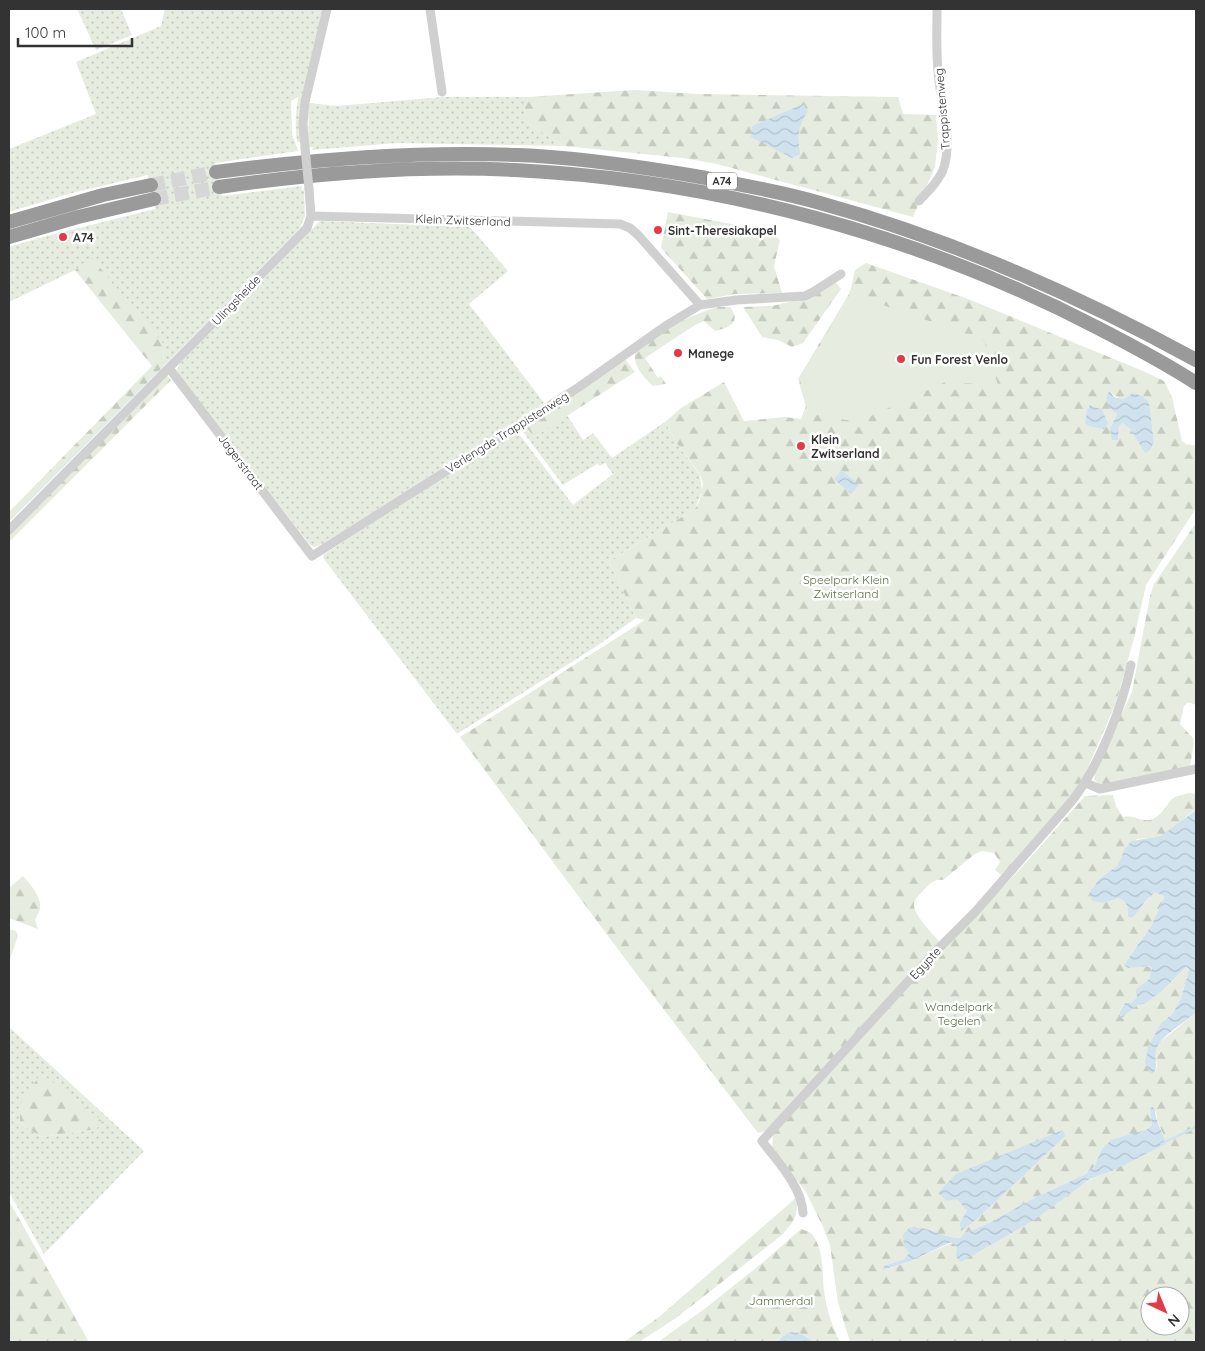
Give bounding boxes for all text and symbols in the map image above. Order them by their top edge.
scale bar [18,15,131,47]
text: 100 m [25,23,66,42]
street label: Trappistenweg [931,68,953,150]
road number: A74 [707,172,737,190]
street label: Klein Zwitserland [415,211,511,229]
place label: Sint-Theresiakapel [668,223,777,238]
marker: Sint-Theresiakapel [652,224,664,236]
place label: A74 [73,230,94,245]
marker: A74 [57,231,69,243]
street label: Ulingsheide [208,272,264,328]
place label: Manege [688,346,734,361]
marker: Manege [672,347,684,359]
place label: Fun Forest Venlo [911,352,1008,367]
marker: Fun Forest Venlo [895,353,907,365]
street label: Verlengde Trappistenweg [443,388,571,476]
street label: Jagerstraat [215,431,267,493]
place label: Klein Zwitserland [811,432,880,461]
marker: Klein Zwitserland [795,440,807,452]
park label: Speelpark Klein Zwitserland [803,572,889,601]
street label: Egypte [906,943,944,982]
park label: Wandelpark Tegelen [925,999,993,1028]
north arrow [1140,1286,1190,1336]
park label: Jammerdal [749,1293,813,1308]
text: N [1164,1310,1184,1330]

